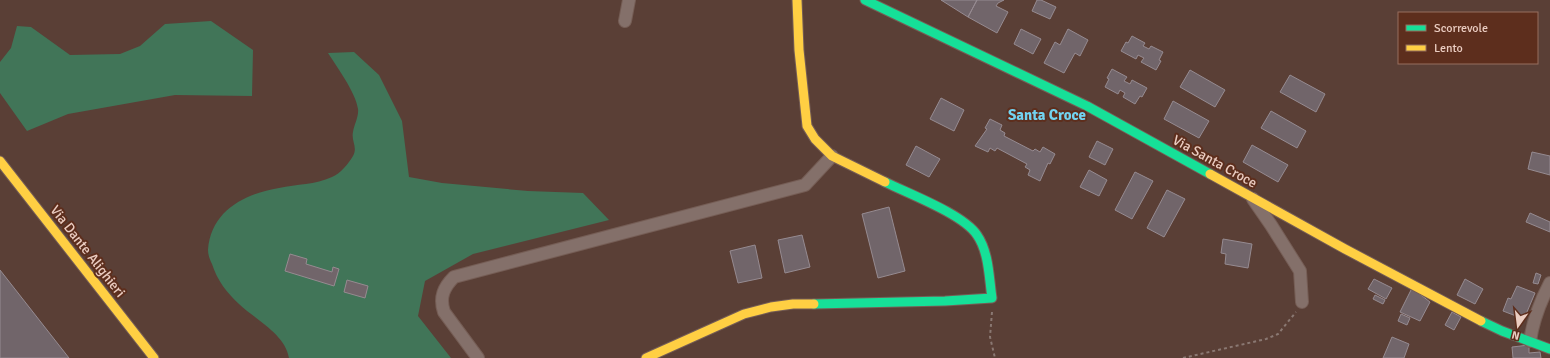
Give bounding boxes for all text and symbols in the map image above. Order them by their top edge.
legend [1398,12,1538,64]
text: Scorrevole [1434,21,1488,36]
text: Lento [1434,41,1463,56]
district label: Santa Croce [1008,106,1086,124]
street label: Via Santa Croce [1170,131,1260,192]
street label: Via Dante Alighieri [46,202,129,301]
north arrow [1498,306,1538,346]
text: N [1510,328,1521,342]

